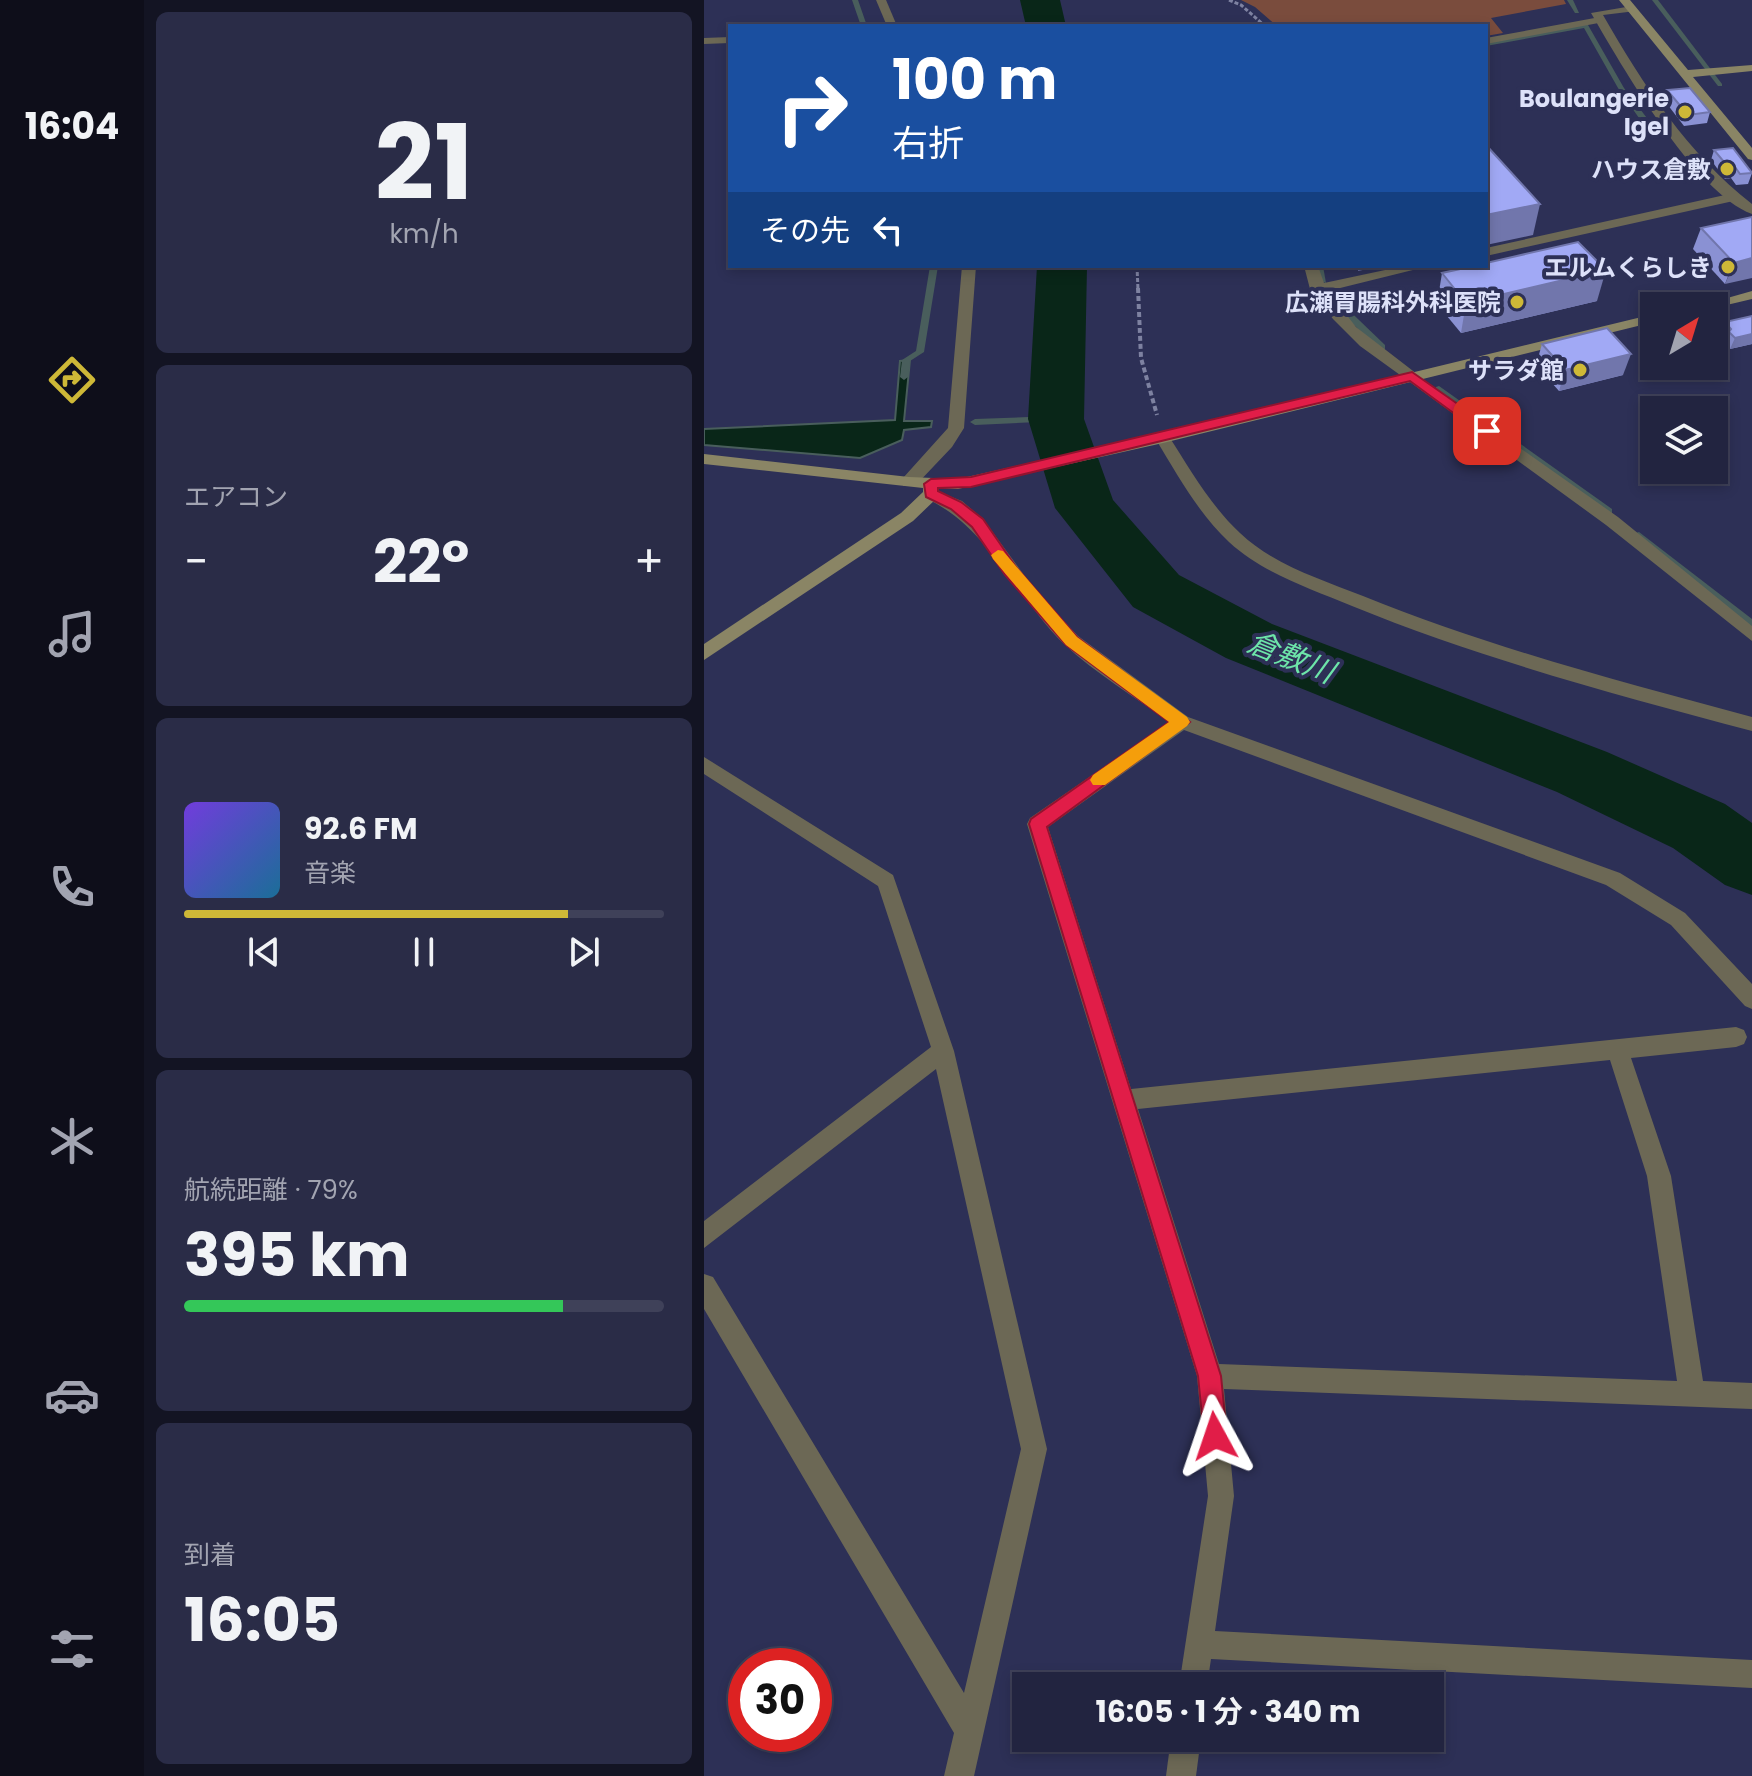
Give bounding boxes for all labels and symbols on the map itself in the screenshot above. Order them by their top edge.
place label: Boulangerie Igel [1519,82,1669,143]
marker: Boulangerie Igel [1676,103,1694,121]
place label: ハウス倉敷 [1591,153,1711,186]
marker: ハウス倉敷 [1718,160,1736,178]
place label: エルムくらしき [1544,251,1712,284]
marker: エルムくらしき [1719,258,1737,276]
place label: 広瀬胃腸科外科医院 [1285,286,1501,319]
north arrow [1640,292,1728,380]
marker: 広瀬胃腸科外科医院 [1508,293,1526,311]
place label: サラダ館 [1468,354,1564,387]
marker: サラダ館 [1571,361,1589,379]
pin [1453,397,1521,465]
water label: 倉敷川 [1241,620,1344,695]
position arrow [1173,1394,1257,1478]
speed limit sign: 30 [728,1648,832,1752]

